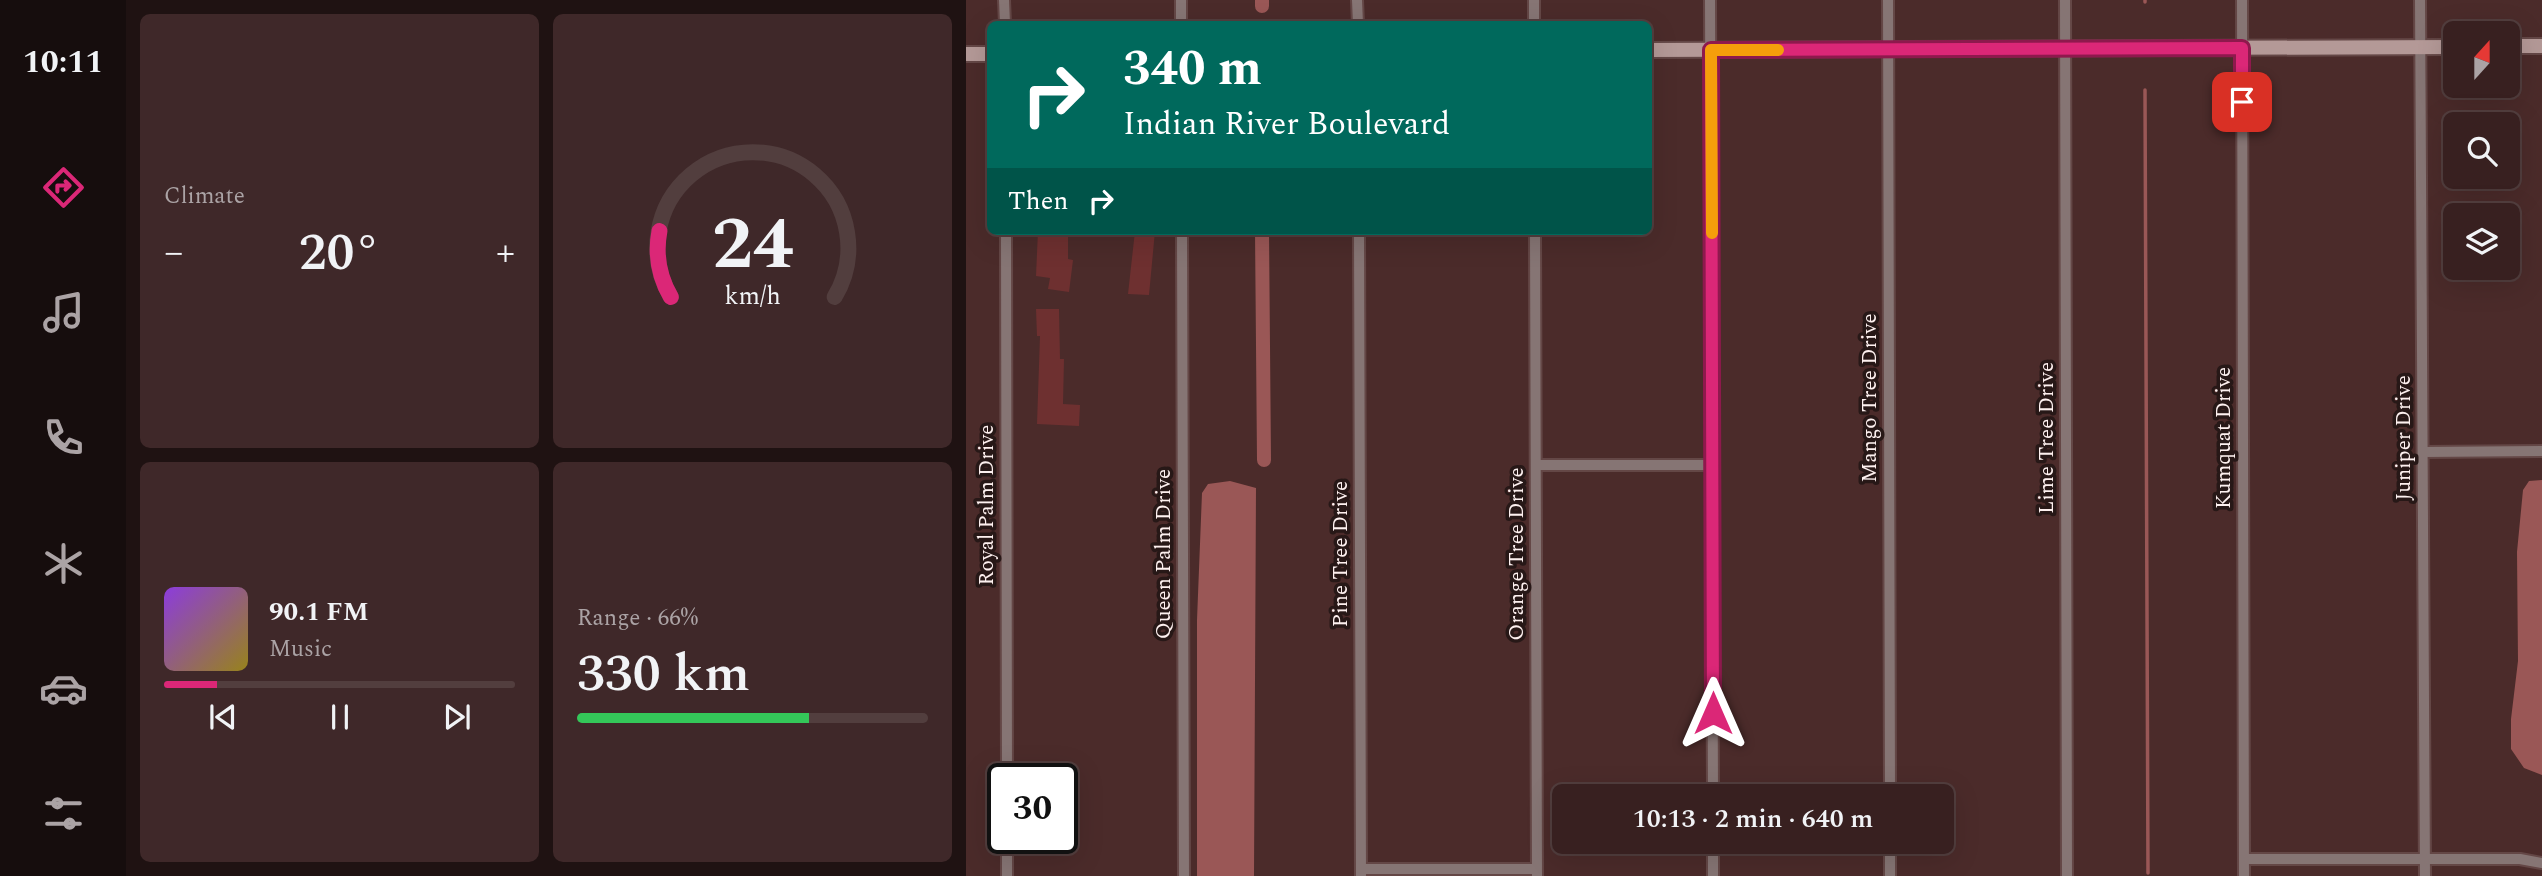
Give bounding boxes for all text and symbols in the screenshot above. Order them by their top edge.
north arrow [2443,21,2520,98]
map controls [2443,21,2520,280]
text: 340 m [1123,32,1262,107]
text: 10:11 [23,38,103,87]
icon: right [1008,49,1099,140]
pin [2212,72,2272,132]
icon: arrive [2223,83,2261,121]
text: Indian River Boulevard [1123,100,1450,149]
button: search [2443,112,2520,189]
icon: directions [39,163,88,212]
text: Climate [164,179,245,214]
text: Then [1008,181,1068,221]
icon: right [1082,182,1120,220]
text: 24 [712,190,793,301]
button: layers [2443,203,2520,280]
text: 20° [299,214,380,293]
text: − [164,224,183,282]
text: + [496,224,515,282]
text: km/h [724,278,781,316]
icon: music [39,288,88,337]
street label: Mango Tree Drive [1854,313,1886,483]
street label: Lime Tree Drive [2031,362,2063,514]
street label: Kumquat Drive [2208,367,2240,509]
street label: Juniper Drive [2388,375,2420,501]
icon: phone [39,413,88,462]
street label: Royal Palm Drive [971,425,1003,585]
street label: Orange Tree Drive [1501,467,1533,641]
street label: Queen Palm Drive [1148,469,1180,639]
street label: Pine Tree Drive [1325,481,1357,627]
icon: climate [39,539,88,588]
text: 90.1 FM [269,592,369,632]
text: Range · 66% [577,601,698,636]
text: Music [269,632,332,667]
text: 330 km [577,635,750,714]
icon: car [39,664,88,713]
position arrow [1676,676,1750,750]
icon: previous [204,698,242,736]
icon: pause [321,698,359,736]
icon: next [438,698,476,736]
speed limit sign: 30 [987,763,1078,854]
icon: filters [39,789,88,838]
text: 10:13 · 2 min · 640 m [1633,799,1873,839]

